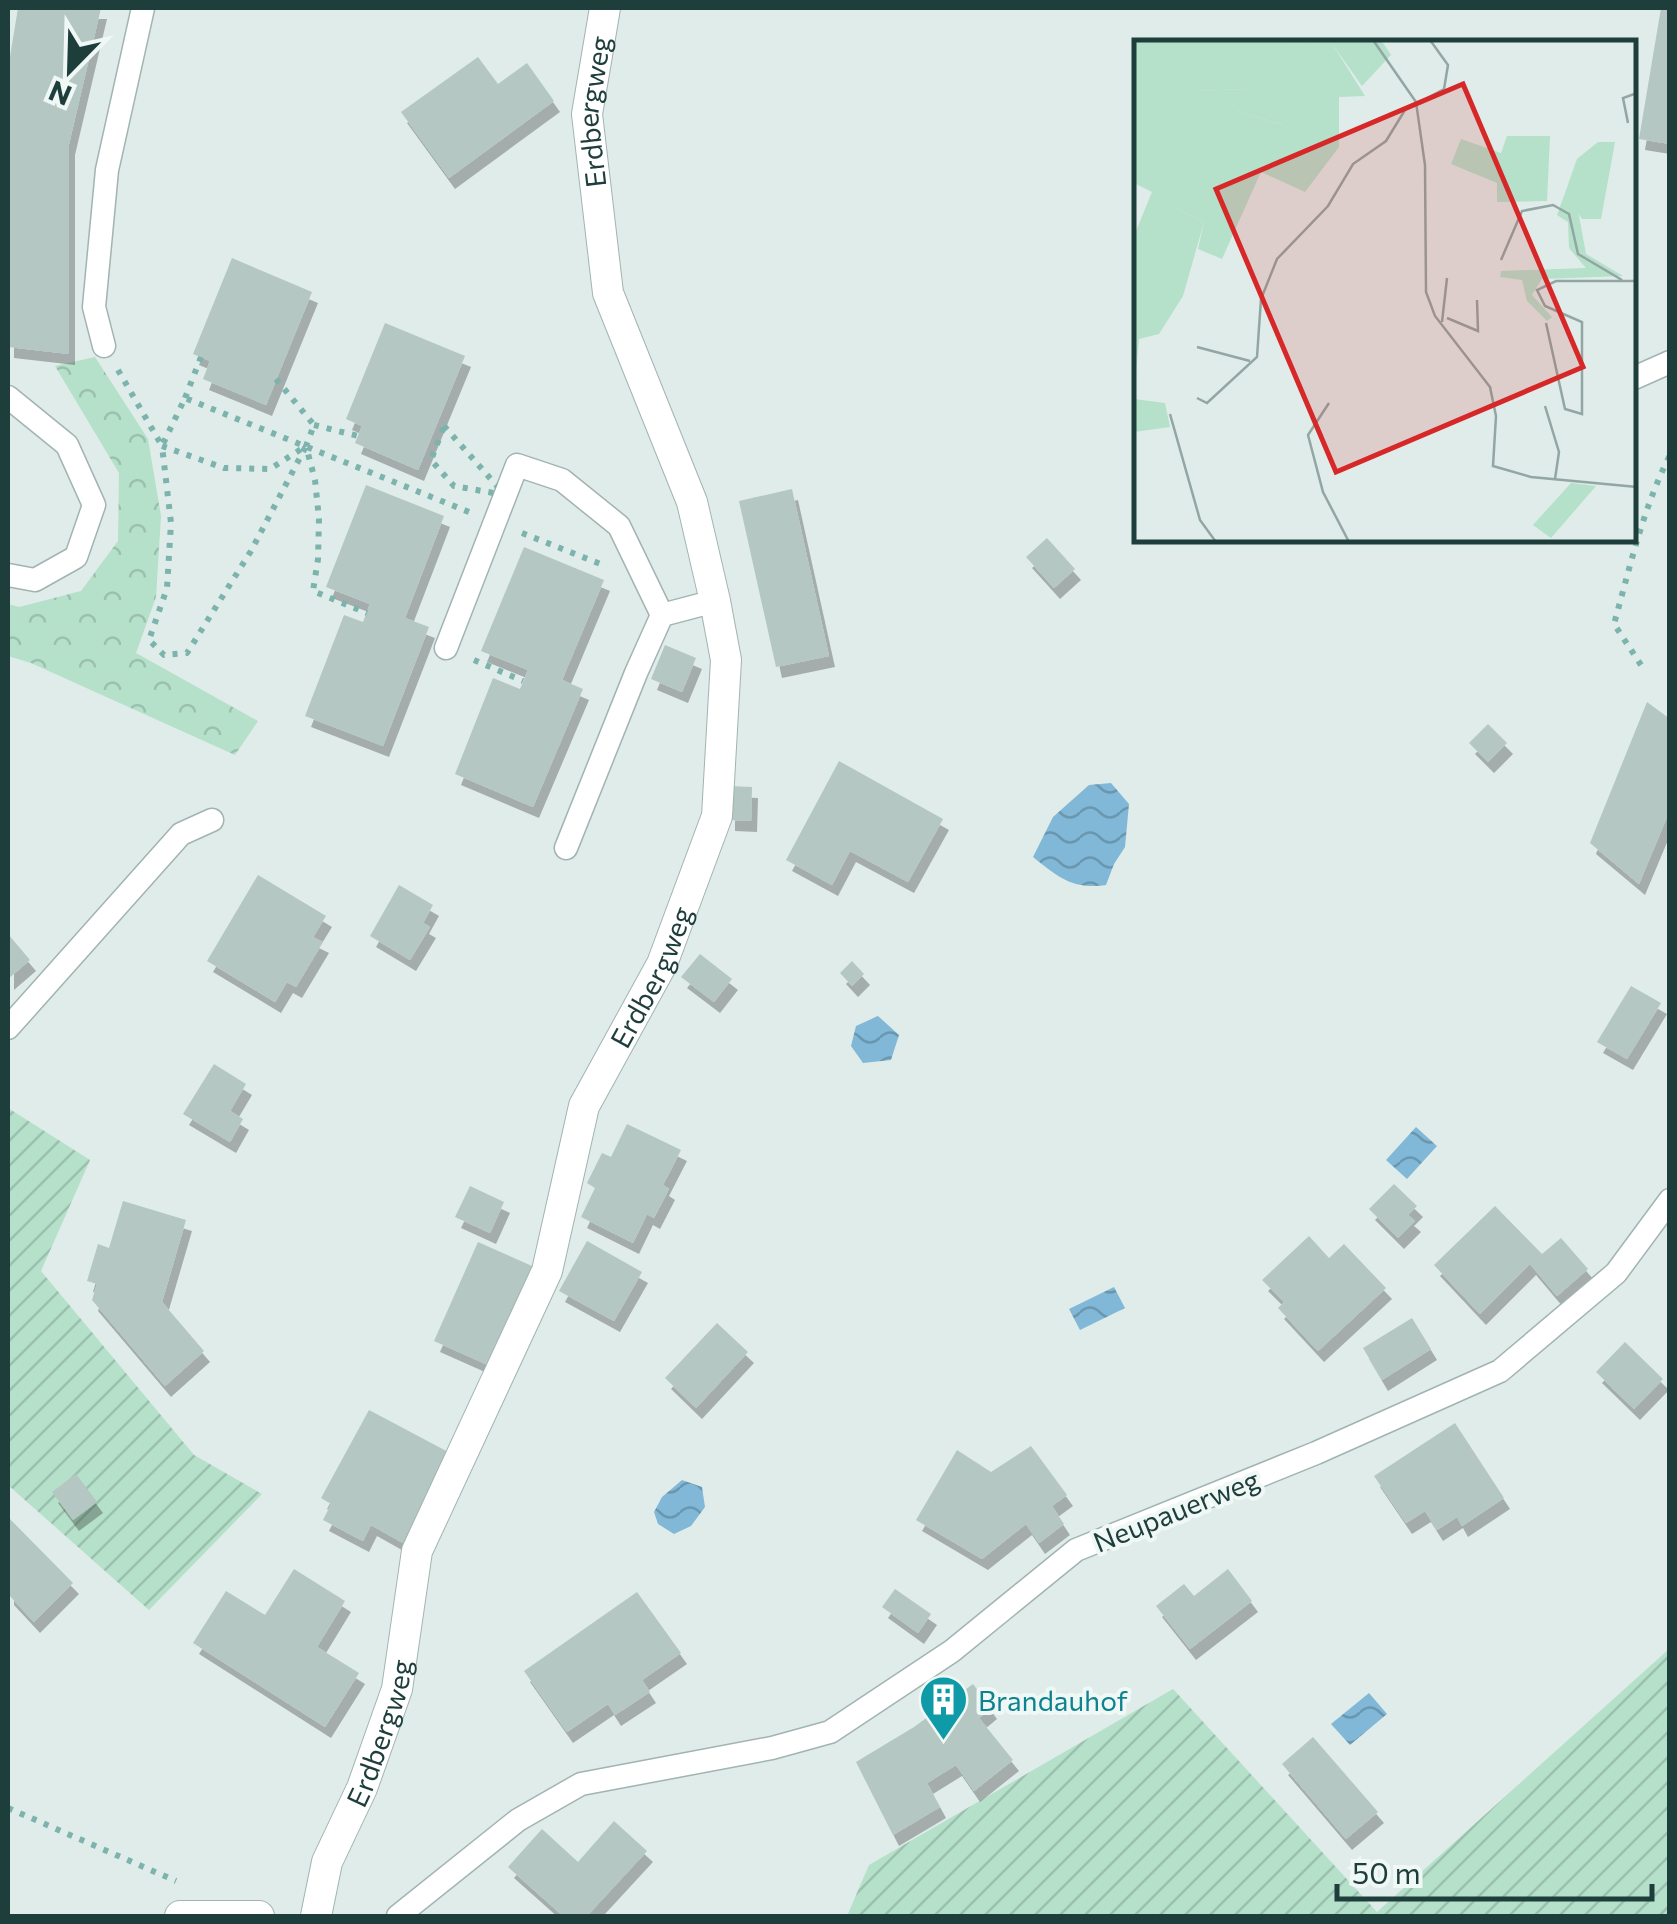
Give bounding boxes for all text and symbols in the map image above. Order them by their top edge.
north arrow [20,20,120,120]
street label: Erdbergweg [570,33,617,190]
inset map [1134,40,1637,542]
text: N [44,74,76,114]
street label: Erdbergweg [602,902,699,1054]
street label: Neupauerweg [1088,1461,1264,1559]
street label: Erdbergweg [339,1657,418,1812]
building icon: Brandauhof [917,1674,969,1742]
place label: Brandauhof [978,1683,1128,1717]
scale bar [1337,1839,1652,1901]
text: 50 m [1352,1853,1421,1890]

